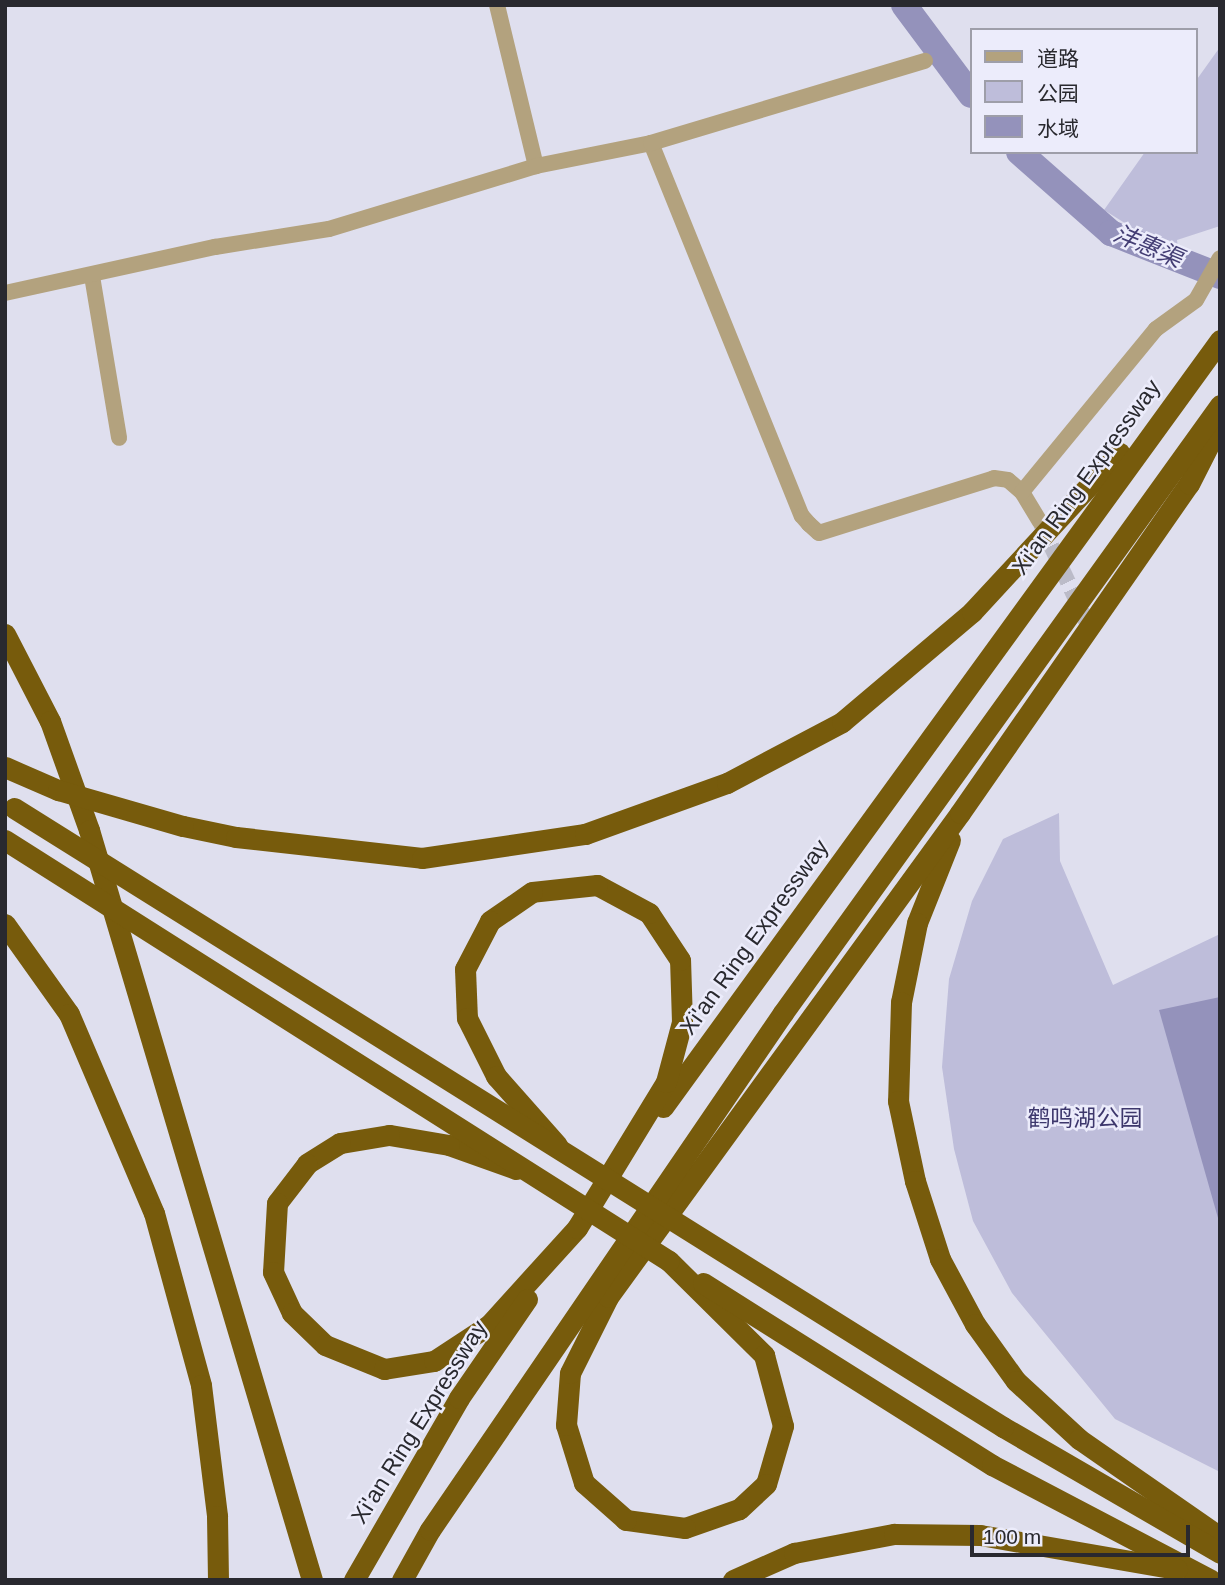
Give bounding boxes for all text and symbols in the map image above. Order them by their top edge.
legend [970,28,1197,154]
text: 道路 [1037,47,1079,70]
text: 公园 [1037,82,1079,105]
text: 水域 [1037,117,1079,140]
water label: 沣惠渠 [1109,219,1187,273]
street label: Xi'an Ring Expressway [1006,374,1166,580]
street label: Xi'an Ring Expressway [674,834,834,1040]
park label: 鹤鸣湖公园 [1028,1104,1142,1132]
street label: Xi'an Ring Expressway [345,1315,493,1529]
scale bar [973,1512,1194,1556]
text: 100 m [983,1525,1041,1548]

